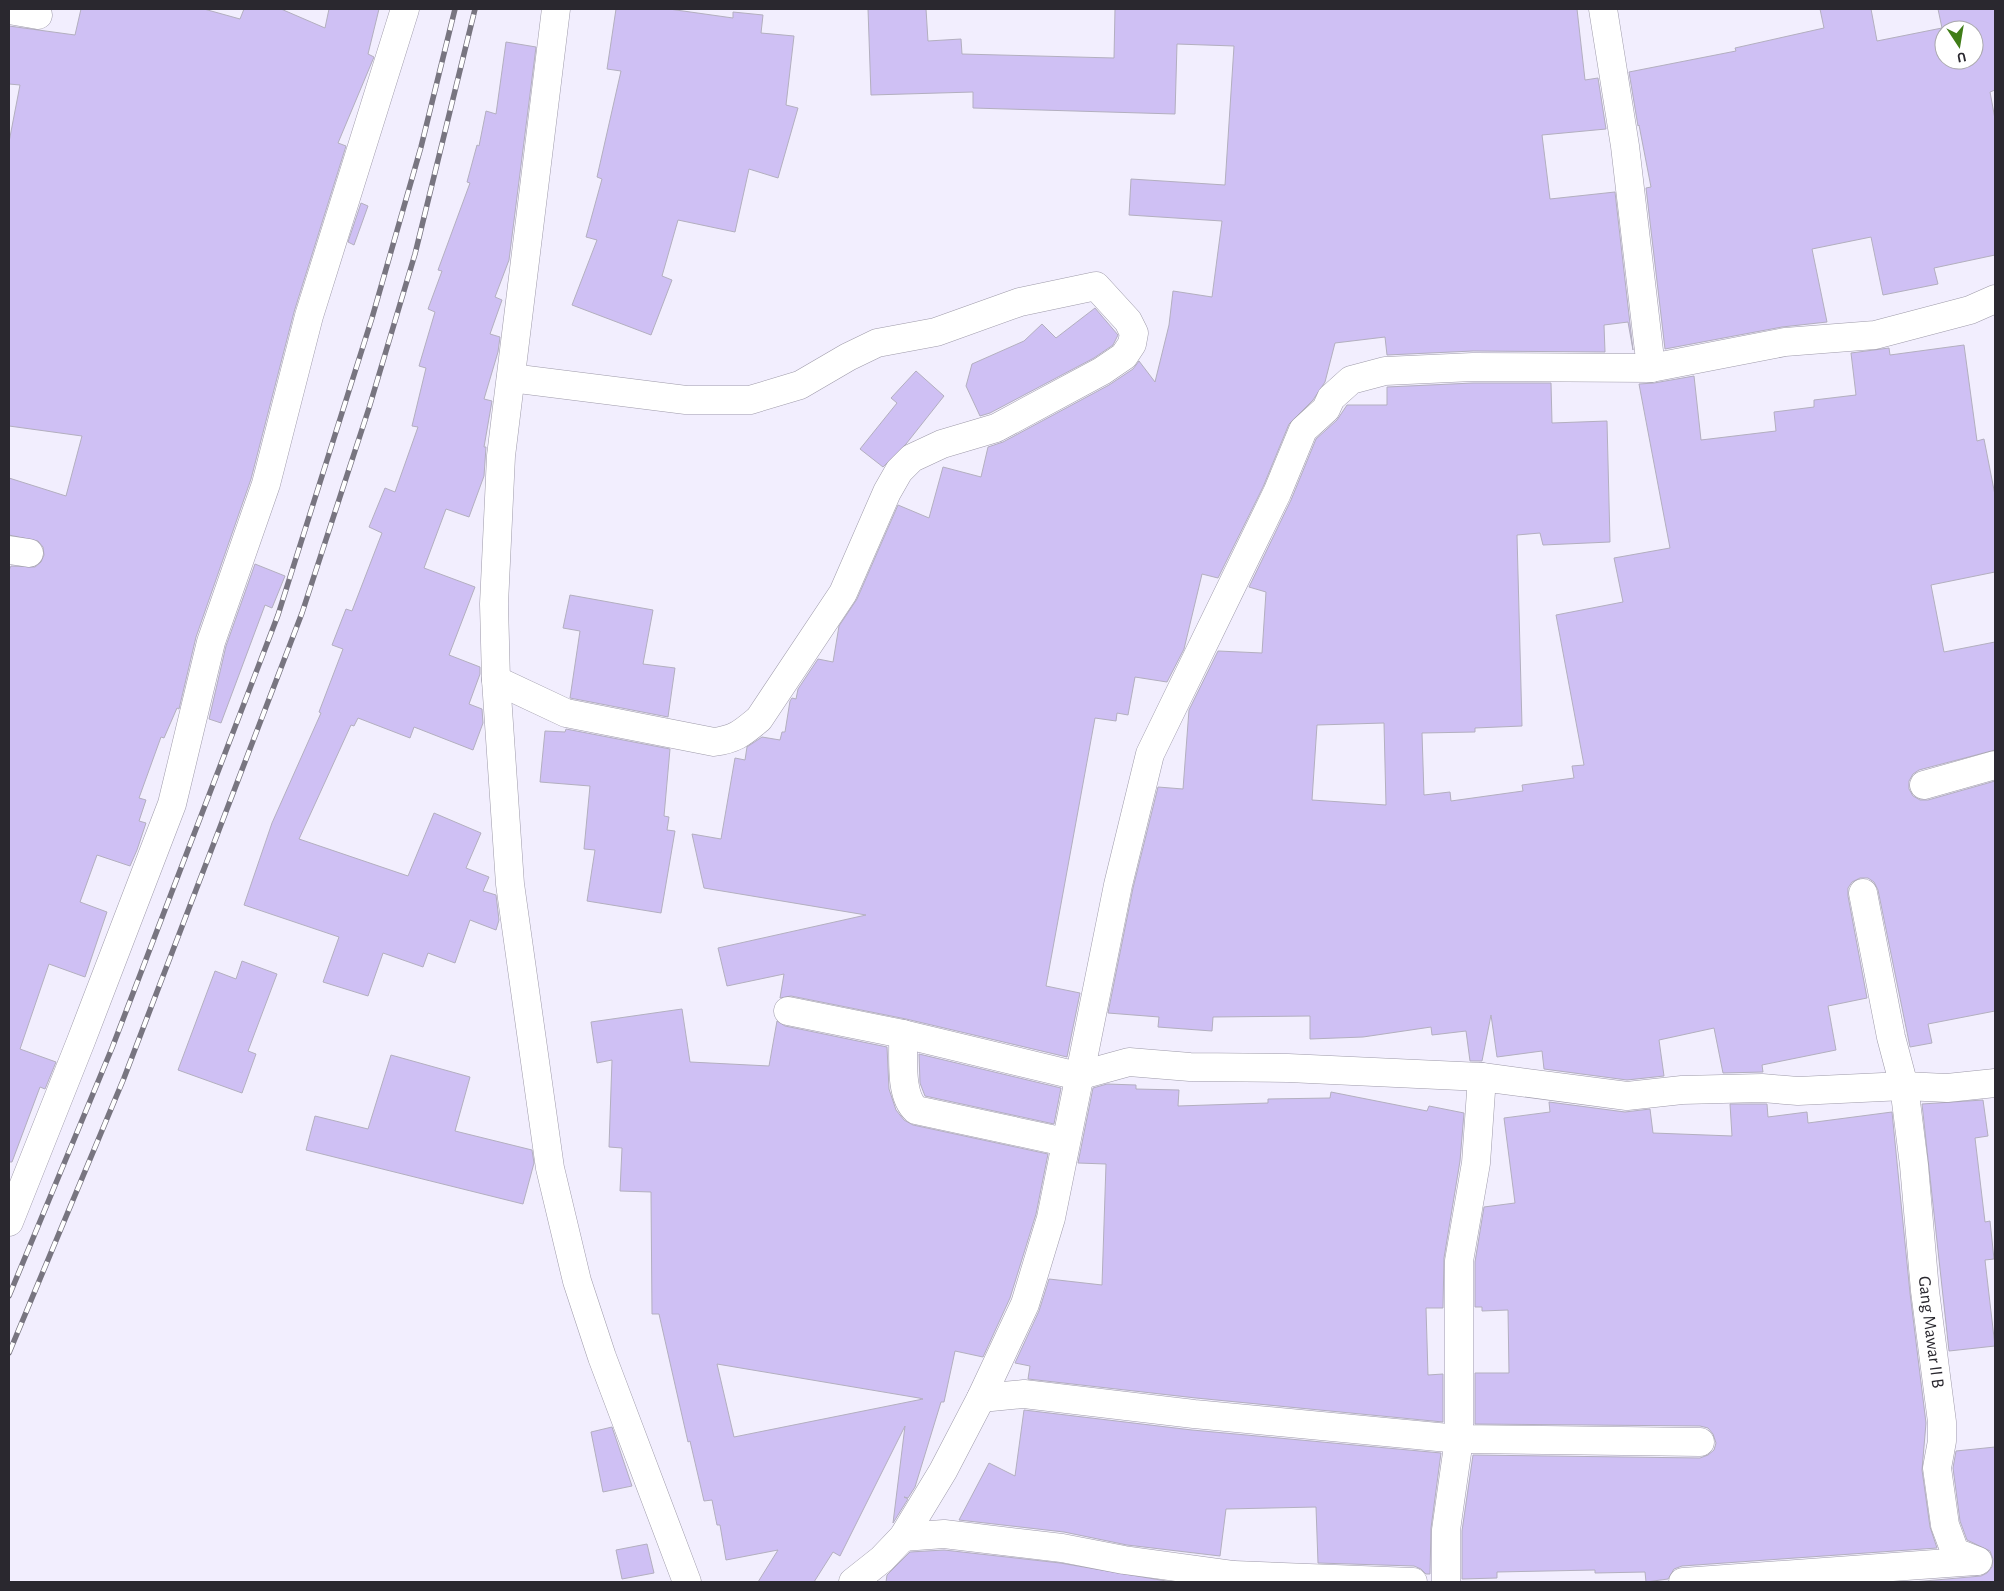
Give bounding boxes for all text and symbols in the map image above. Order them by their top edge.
north arrow [1934,20,1984,70]
text: U [1956,49,1967,65]
street label: Gang Mawar II B [1915,1275,1947,1389]

